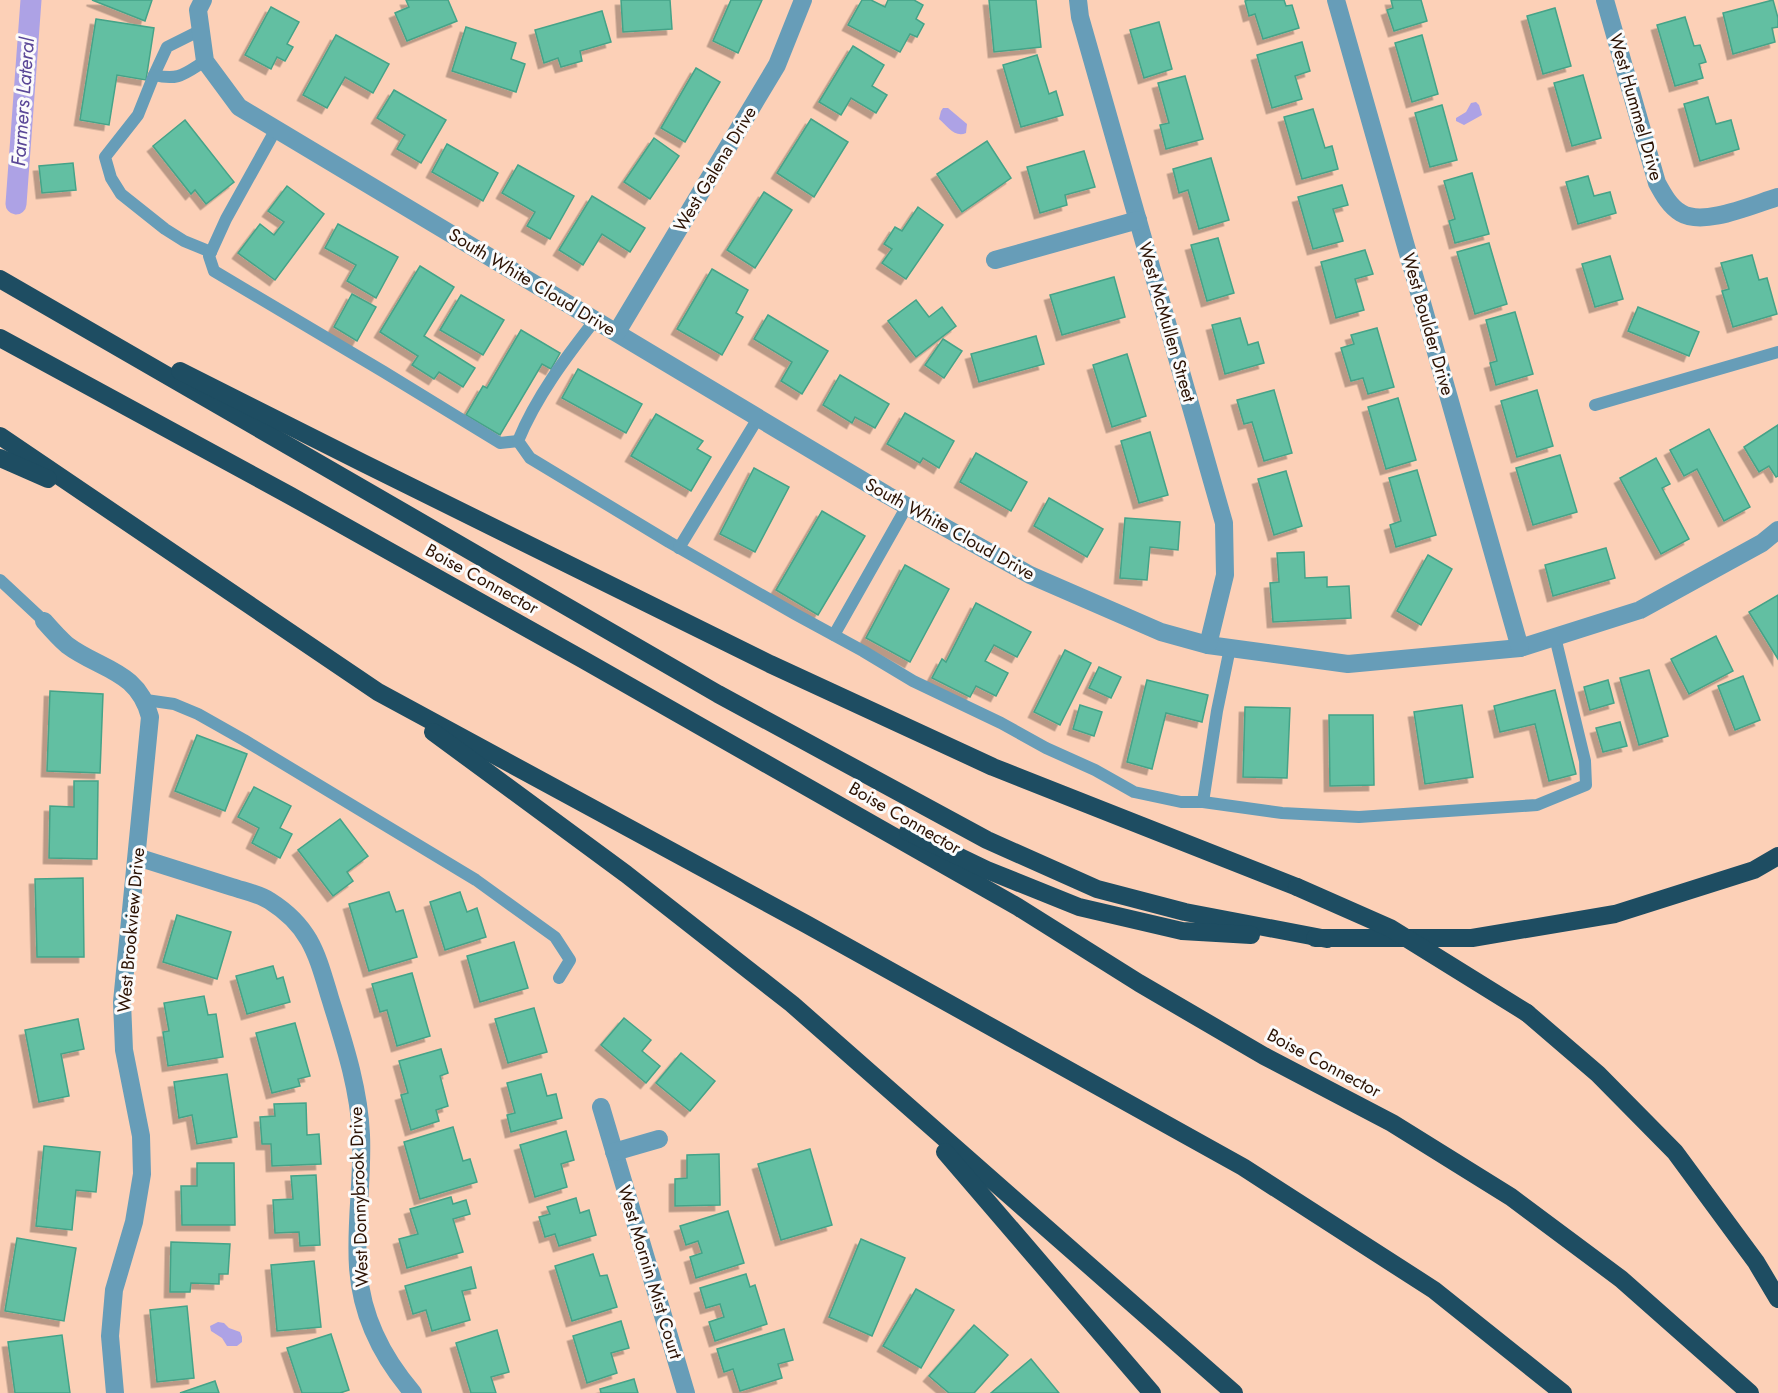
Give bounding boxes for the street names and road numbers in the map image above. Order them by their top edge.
street label: West Hummel Drive [1603,30,1669,184]
street label: West Galena Drive [667,101,763,237]
street label: South White Cloud Drive [444,222,620,342]
street label: West McMullen Street [1132,239,1202,406]
street label: West Boulder Drive [1395,250,1461,398]
street label: South White Cloud Drive [860,471,1040,587]
street label: Boise Connector [421,537,544,621]
street label: Boise Connector [844,775,967,861]
street label: West Brookview Drive [111,846,151,1014]
street label: Boise Connector [1262,1022,1386,1104]
street label: West Donnybrook Drive [343,1106,375,1288]
street label: West Mornin Mist Court [611,1182,689,1363]

